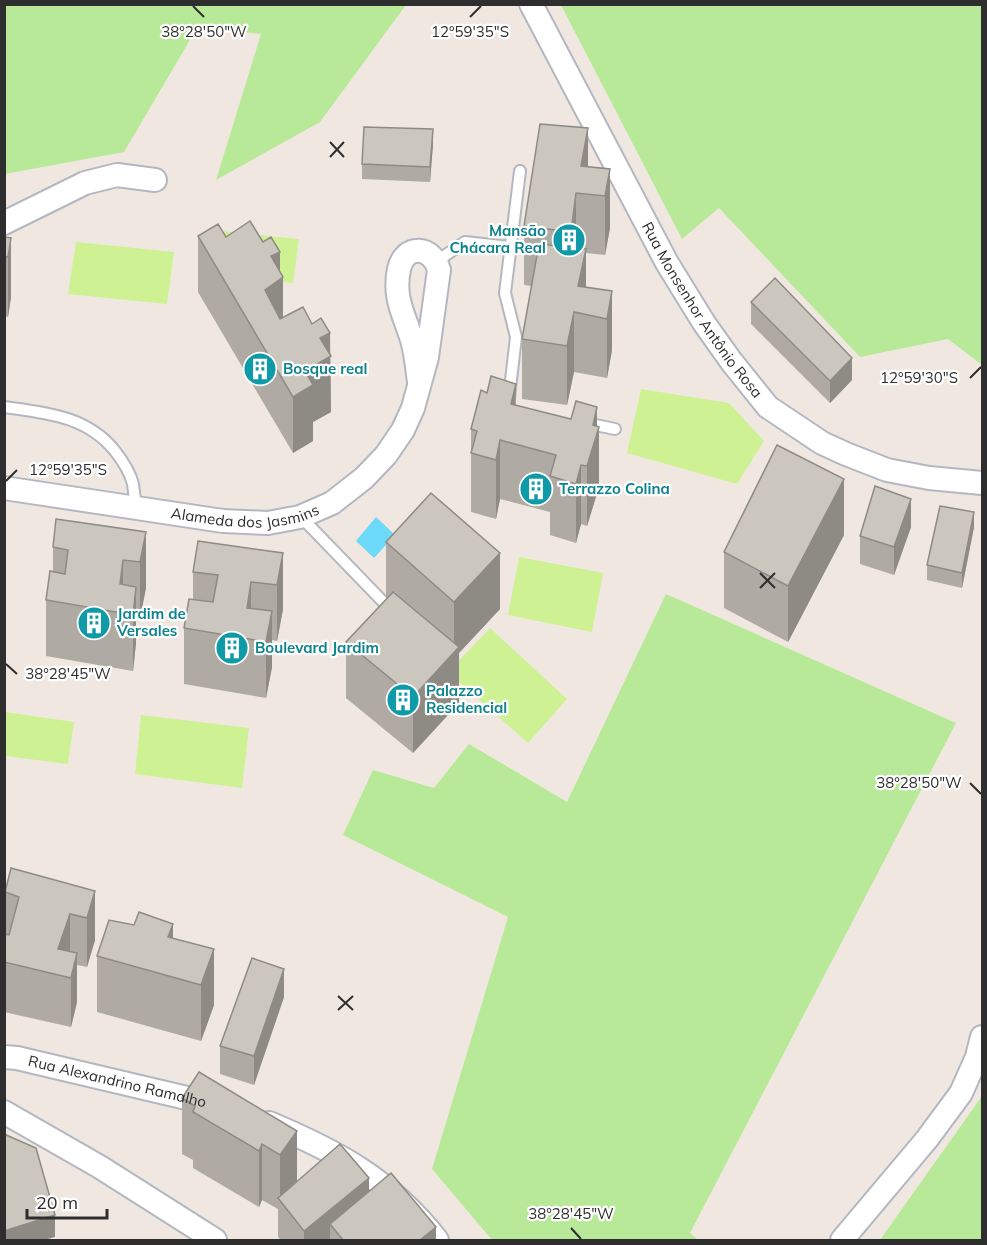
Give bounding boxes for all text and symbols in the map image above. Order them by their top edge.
text: 38°28'50"W [161,22,247,41]
text: 12°59'35"S [431,22,509,41]
street label: Rua Monsenhor Antônio Rosa [638,218,767,402]
place label: Mansão Chácara Real [450,221,546,257]
building icon: Mansão Chácara Real [551,222,587,258]
building icon: Bosque real [242,351,278,387]
place label: Bosque real [283,359,368,378]
text: 12°59'30"S [880,368,958,387]
text: 12°59'35"S [29,460,107,479]
building icon: Terrazzo Colina [518,471,554,507]
place label: Terrazzo Colina [559,479,670,498]
street label: Alameda dos Jasmins [170,500,322,532]
place label: Jardim de Versales [116,604,186,640]
building icon: Jardim de Versales [76,605,112,641]
building icon: Boulevard Jardim [214,630,250,666]
place label: Boulevard Jardim [255,638,379,657]
text: 38°28'45"W [25,664,111,683]
place label: Palazzo Residencial [426,681,507,717]
building icon: Palazzo Residencial [385,682,421,718]
text: 38°28'50"W [876,773,962,792]
street label: Rua Alexandrino Ramalho [26,1051,208,1111]
scale bar [27,1182,106,1220]
text: 20 m [36,1191,78,1214]
text: 38°28'45"W [528,1204,614,1223]

